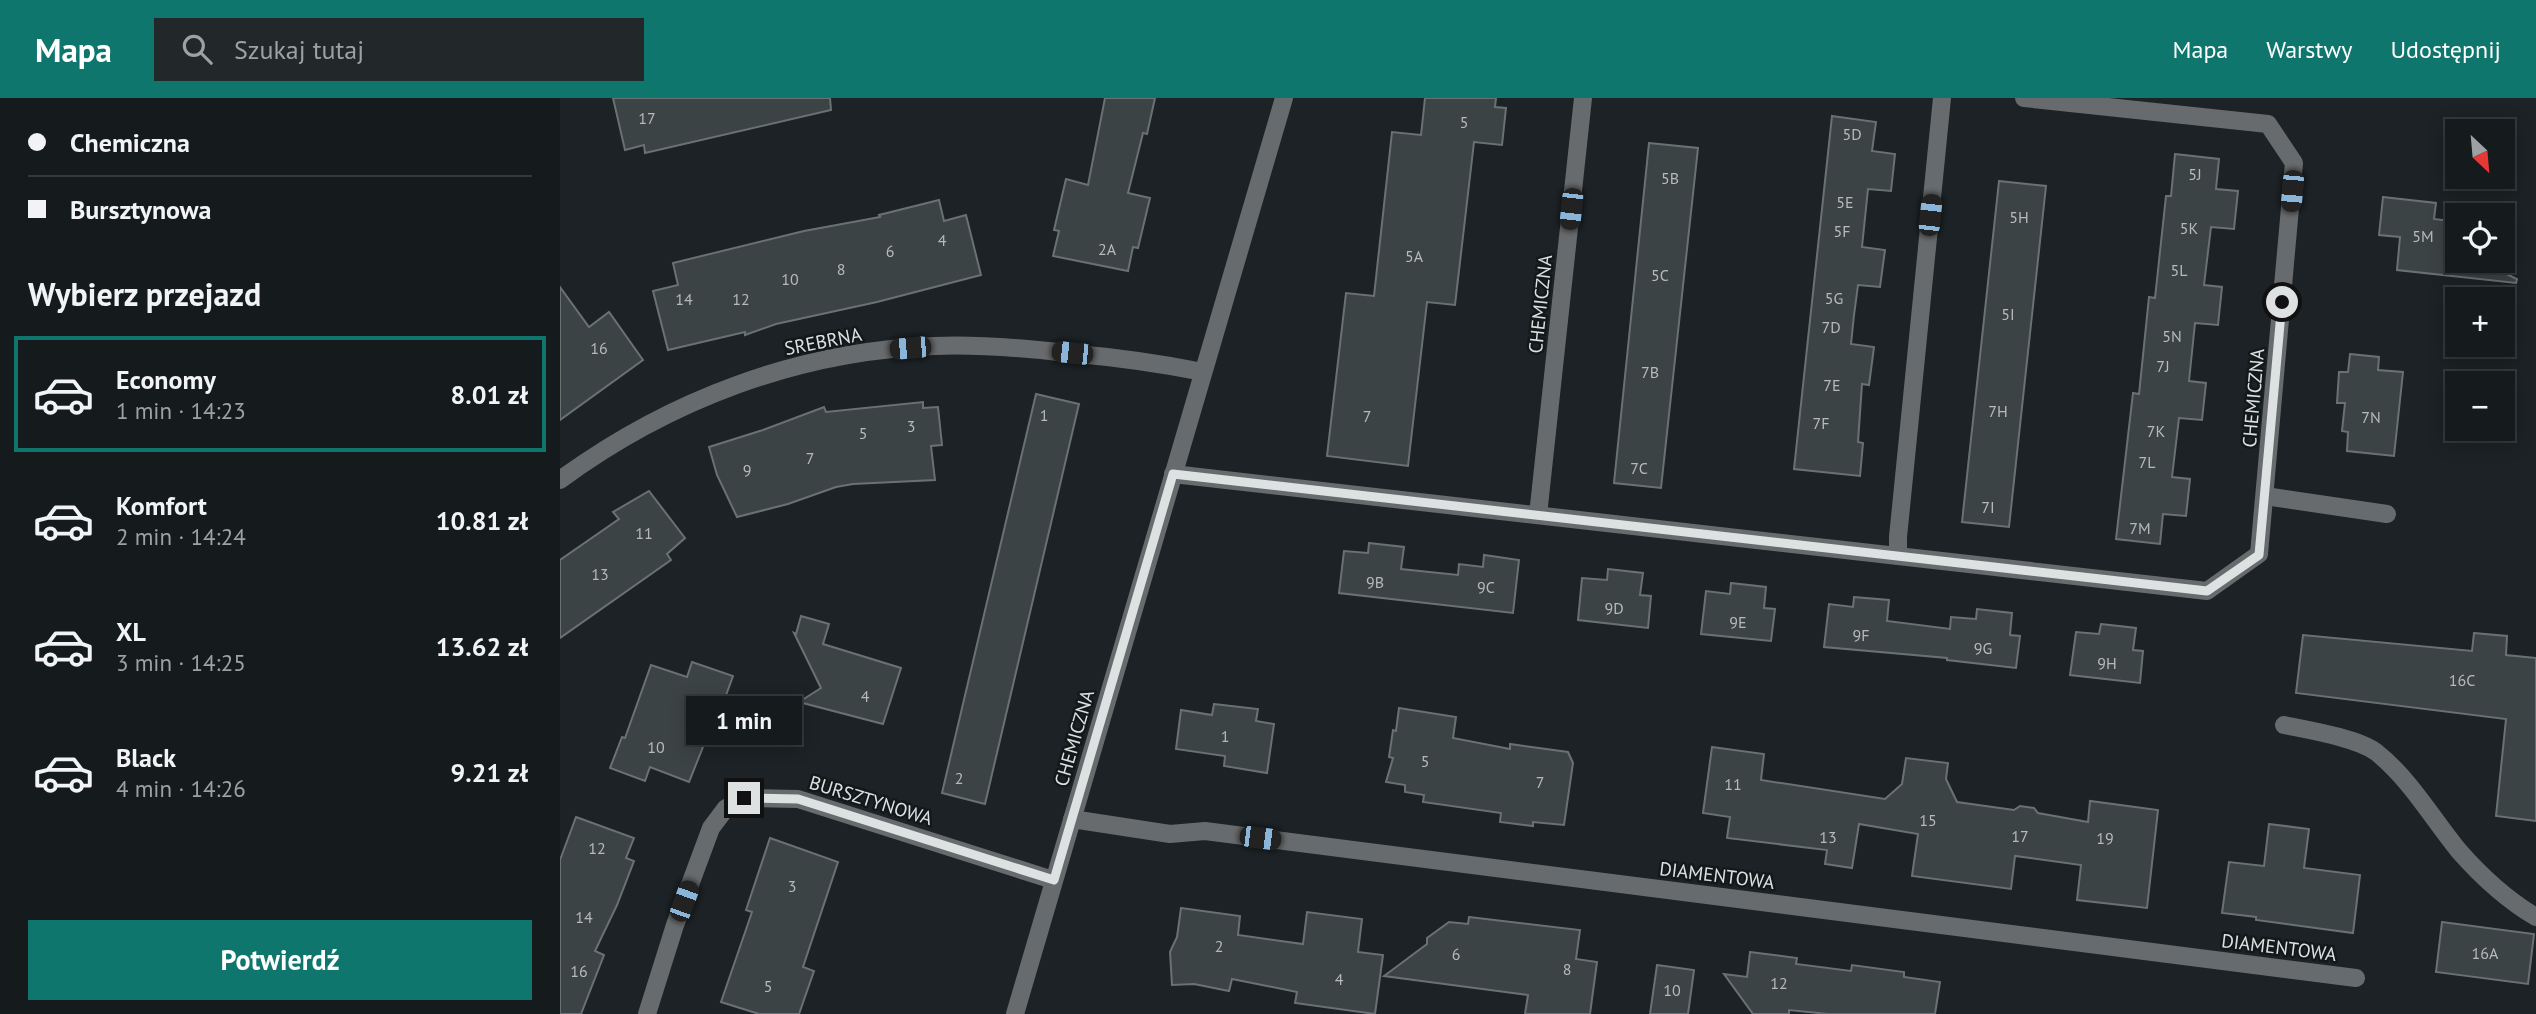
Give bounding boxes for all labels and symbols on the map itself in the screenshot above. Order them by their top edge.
house number: 17 [638,108,656,128]
house number: 5 [1460,112,1468,132]
north arrow [2445,119,2515,189]
house number: 5D [1842,124,1862,144]
house number: 5J [2188,164,2202,184]
house number: 5B [1661,168,1679,188]
car [2280,169,2305,213]
car [1559,187,1584,231]
house number: 5E [1836,192,1854,212]
car [1918,193,1943,237]
house number: 5H [2009,207,2029,227]
house number: 5K [2180,218,2198,238]
house number: 5F [1834,221,1851,241]
house number: 5M [2412,226,2434,246]
house number: 4 [938,230,947,250]
house number: 2A [1098,239,1117,259]
house number: 6 [886,241,894,261]
house number: 5A [1405,246,1424,266]
street label: CHEMICZNA [1523,254,1557,354]
house number: 8 [837,259,845,279]
house number: 5L [2171,260,2188,280]
house number: 5C [1651,265,1669,285]
house number: 10 [781,269,799,289]
route start [2266,286,2298,318]
house number: 5G [1825,288,1843,308]
house number: 14 [675,289,693,309]
house number: 12 [732,289,750,309]
house number: 5I [2001,304,2015,324]
house number: 7D [1821,317,1841,337]
street label: SREBRNA [782,322,864,360]
house number: 5N [2162,326,2182,346]
car [889,336,932,360]
house number: 16 [590,338,608,358]
car [1051,340,1094,366]
street label: CHEMICZNA [2237,348,2269,448]
house number: 7J [2156,356,2170,376]
house number: 7B [1641,362,1659,382]
house number: 7E [1823,375,1841,395]
house number: 7H [1988,401,2008,421]
house number: 1 [1040,405,1048,425]
house number: 7 [1363,406,1371,426]
house number: 7N [2361,407,2381,427]
house number: 7F [1813,413,1830,433]
house number: 3 [907,416,915,436]
house number: 7K [2147,421,2165,441]
house number: 5 [859,423,867,443]
house number: 7 [806,448,814,468]
house number: 7L [2139,452,2156,472]
house number: 7C [1630,458,1648,478]
house number: 9 [743,460,751,480]
house number: 7I [1981,497,1995,517]
house number: 7M [2129,518,2151,538]
house number: 11 [635,523,653,543]
house number: 13 [591,564,609,584]
house number: 9B [1366,572,1384,592]
house number: 9C [1477,577,1495,597]
house number: 9D [1604,598,1624,618]
house number: 9E [1729,612,1747,632]
house number: 9F [1853,625,1870,645]
house number: 9G [1974,638,1992,658]
house number: 9H [2097,653,2117,673]
house number: 16C [2449,670,2475,690]
house number: 4 [861,686,870,706]
street label: CHEMICZNA [1049,687,1099,789]
callout: 1 min [686,696,802,746]
house number: 1 [1221,726,1229,746]
house number: 10 [647,737,665,757]
house number: 5 [1421,751,1429,771]
house number: 2 [955,768,963,788]
street label: BURSZTYNOWA [807,770,935,830]
house number: 7 [1536,772,1544,792]
house number: 11 [1724,774,1742,794]
route end [728,782,760,814]
house number: 15 [1919,810,1937,830]
car [1238,825,1283,851]
house number: 17 [2011,826,2029,846]
house number: 13 [1819,827,1837,847]
house number: 19 [2096,828,2114,848]
house number: 12 [588,838,606,858]
street label: DIAMENTOWA [1658,856,1776,894]
house number: 3 [788,876,796,896]
car [667,878,702,924]
house number: 14 [575,907,593,927]
street label: DIAMENTOWA [2220,928,2338,966]
house number: 2 [1215,936,1223,956]
house number: 16A [2472,943,2499,963]
house number: 6 [1452,944,1460,964]
house number: 8 [1563,959,1571,979]
house number: 16 [570,961,588,981]
house number: 4 [1335,969,1344,989]
house number: 12 [1770,973,1788,993]
house number: 5 [764,976,772,996]
house number: 10 [1663,980,1681,1000]

